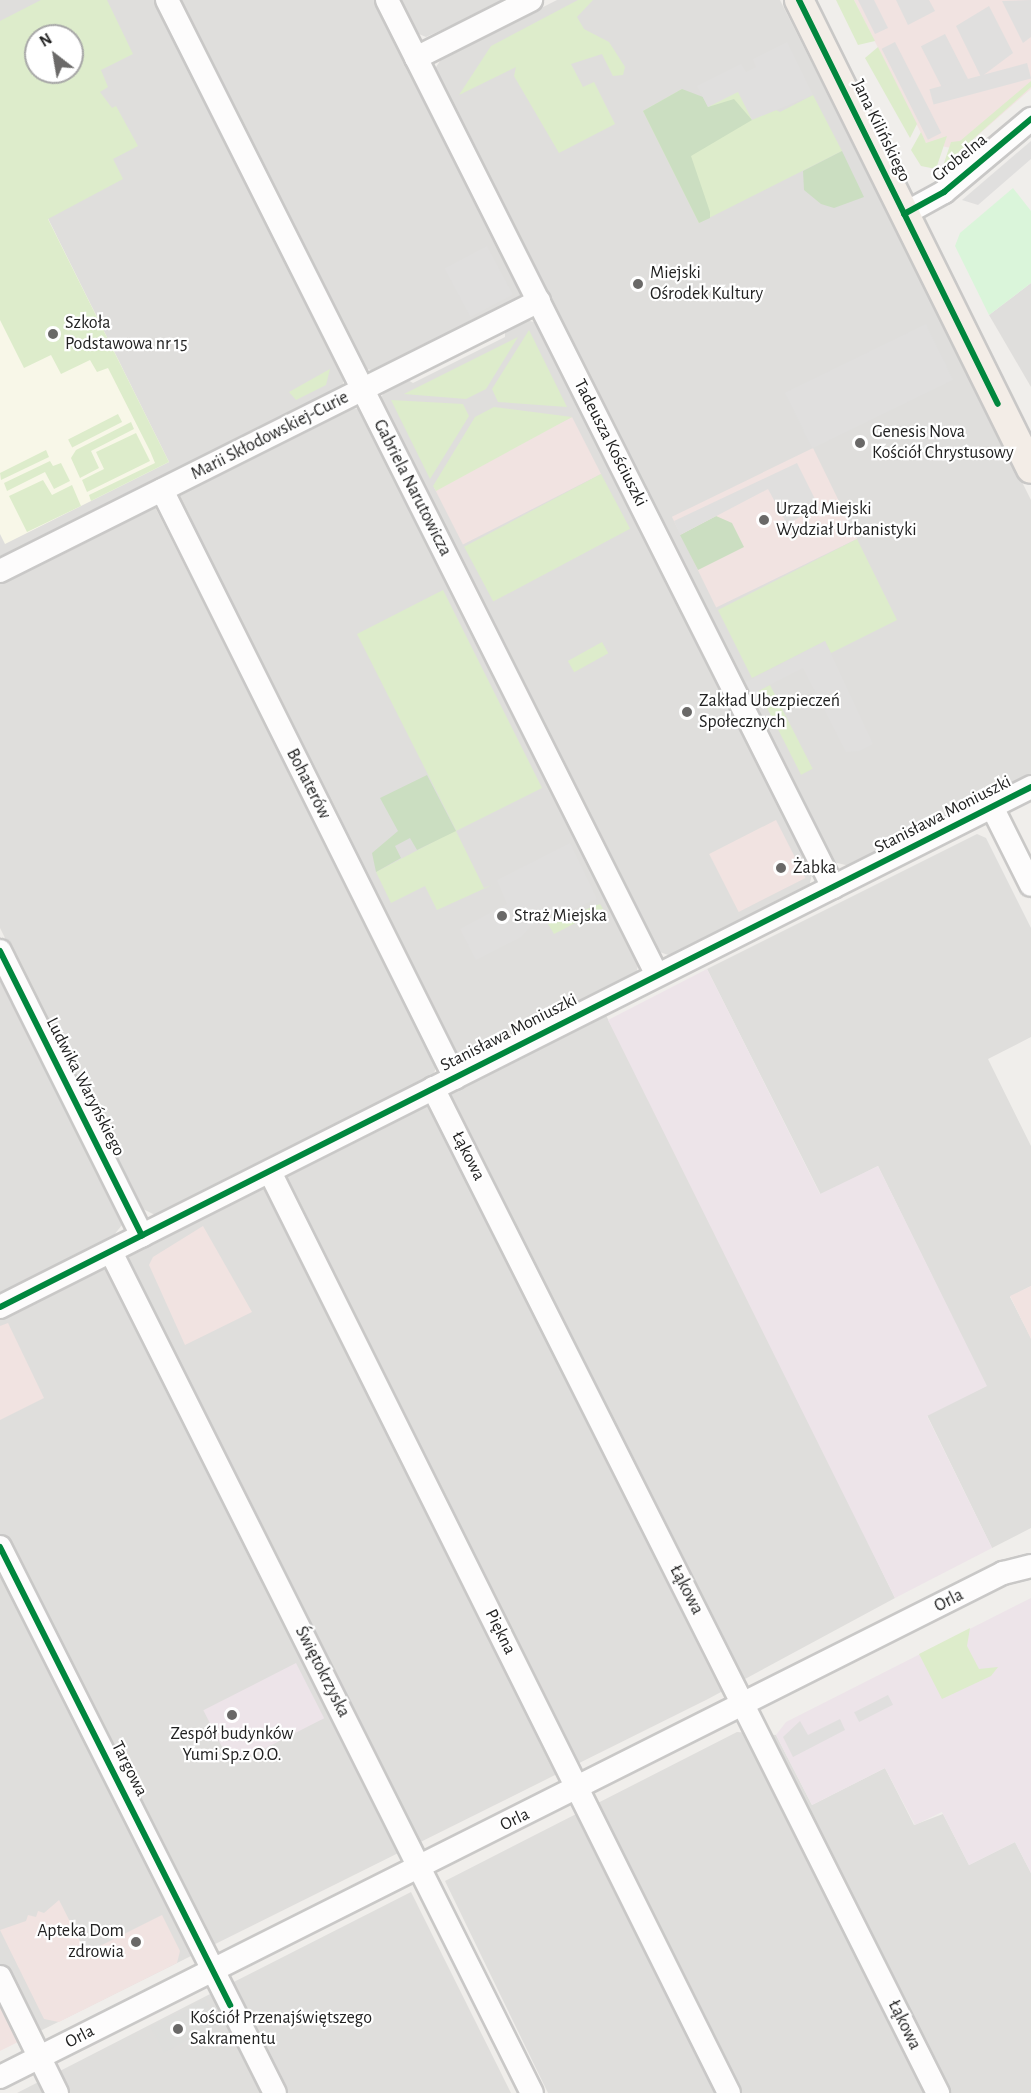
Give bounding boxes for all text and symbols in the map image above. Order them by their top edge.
north arrow [24,24,84,84]
text: N [37,31,55,50]
street label: Jana Kilińskiego [847,76,915,186]
street label: Grobelna [928,129,992,187]
place label: Miejski Ośrodek Kultury [650,263,763,306]
marker: Miejski Ośrodek Kultury [631,277,645,291]
place label: Szkoła Podstawowa nr 15 [65,313,187,356]
marker: Szkoła Podstawowa nr 15 [46,327,60,341]
street label: Tadeusza Kościuszki [569,376,651,510]
street label: Marii Skłodowskiej-Curie [188,387,352,485]
street label: Gabriela Narutowicza [368,416,456,560]
place label: Genesis Nova Kościół Chrystusowy [872,422,1014,464]
marker: Genesis Nova Kościół Chrystusowy [853,436,867,450]
place label: Urząd Miejski Wydział Urbanistyki [776,499,917,542]
marker: Urząd Miejski Wydział Urbanistyki [757,513,771,527]
place label: Zakład Ubezpieczeń Społecznych [699,691,840,734]
marker: Zakład Ubezpieczeń Społecznych [680,705,694,719]
street label: Bohaterów [281,745,335,823]
street label: Stanisława Moniuszki [871,771,1015,859]
place label: Żabka [793,857,836,879]
marker: Żabka [774,861,788,875]
place label: Straż Miejska [514,905,607,927]
marker: Straż Miejska [495,909,509,923]
street label: Stanisława Moniuszki [437,989,581,1077]
street label: Ludwika Waryńskiego [41,1014,129,1160]
street label: Łąkowa [446,1128,490,1184]
street label: Łąkowa [664,1562,708,1618]
street label: Orla [931,1585,967,1617]
street label: Piękna [480,1606,520,1658]
street label: Świętokrzyska [290,1623,354,1721]
marker: Zespół budynków Yumi Sp.z O.O. [225,1708,239,1722]
place label: Zespół budynków Yumi Sp.z O.O. [171,1724,293,1766]
street label: Targowa [106,1738,152,1800]
street label: Orla [497,1804,533,1836]
place label: Apteka Dom zdrowia [37,1921,124,1964]
marker: Apteka Dom zdrowia [129,1935,143,1949]
street label: Łąkowa [883,1997,925,2053]
place label: Kościół Przenajświętszego Sakramentu [190,2008,372,2050]
street label: Orla [62,2021,98,2053]
marker: Kościół Przenajświętszego Sakramentu [171,2022,185,2036]

